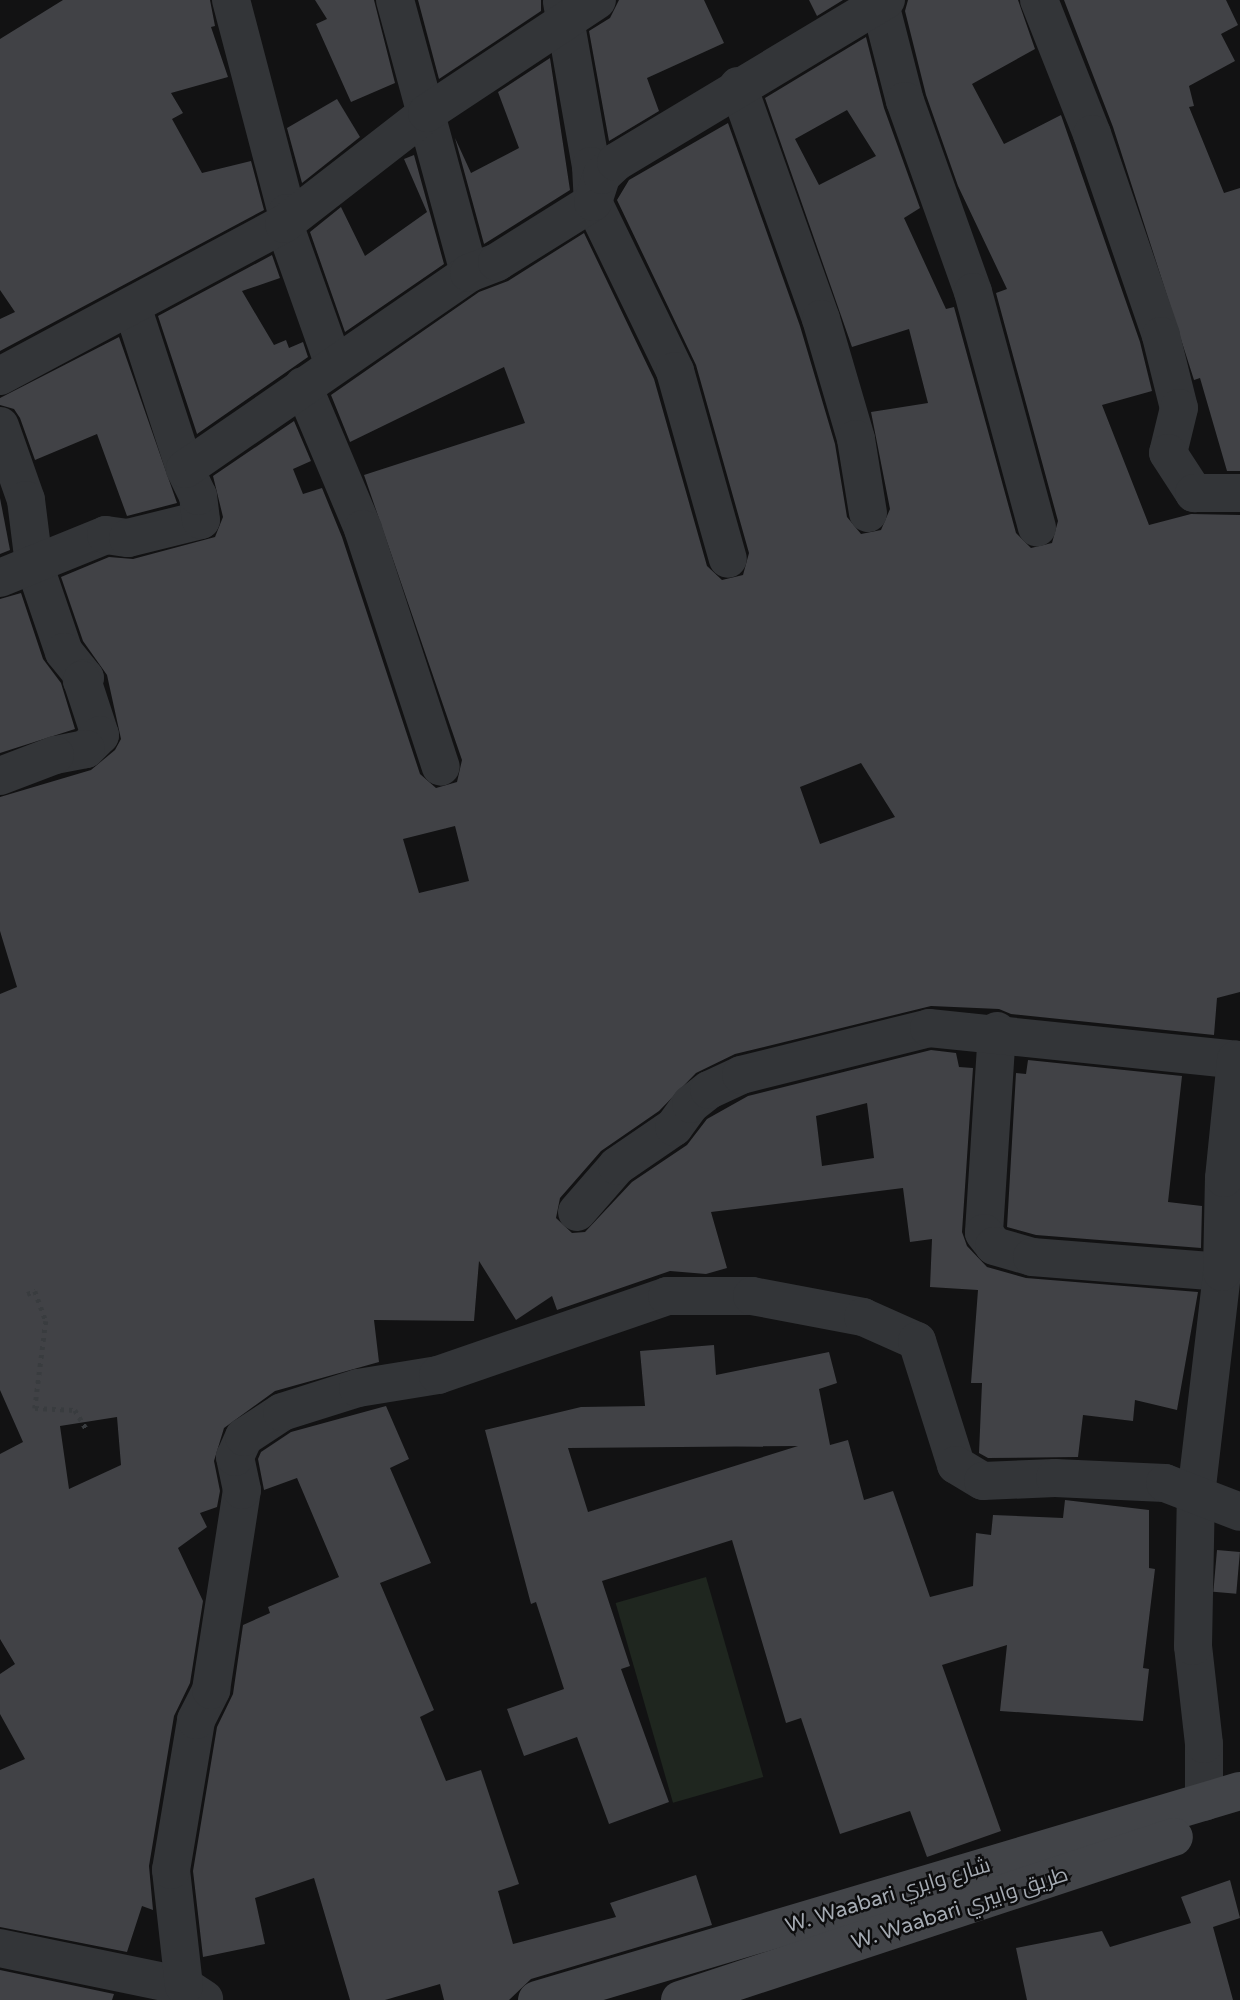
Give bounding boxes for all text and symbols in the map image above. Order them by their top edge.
street label: W. Waabari شارع وابري [783,1853,993,1939]
street label: W. Waabari طريق وابيري [848,1862,1072,1956]

